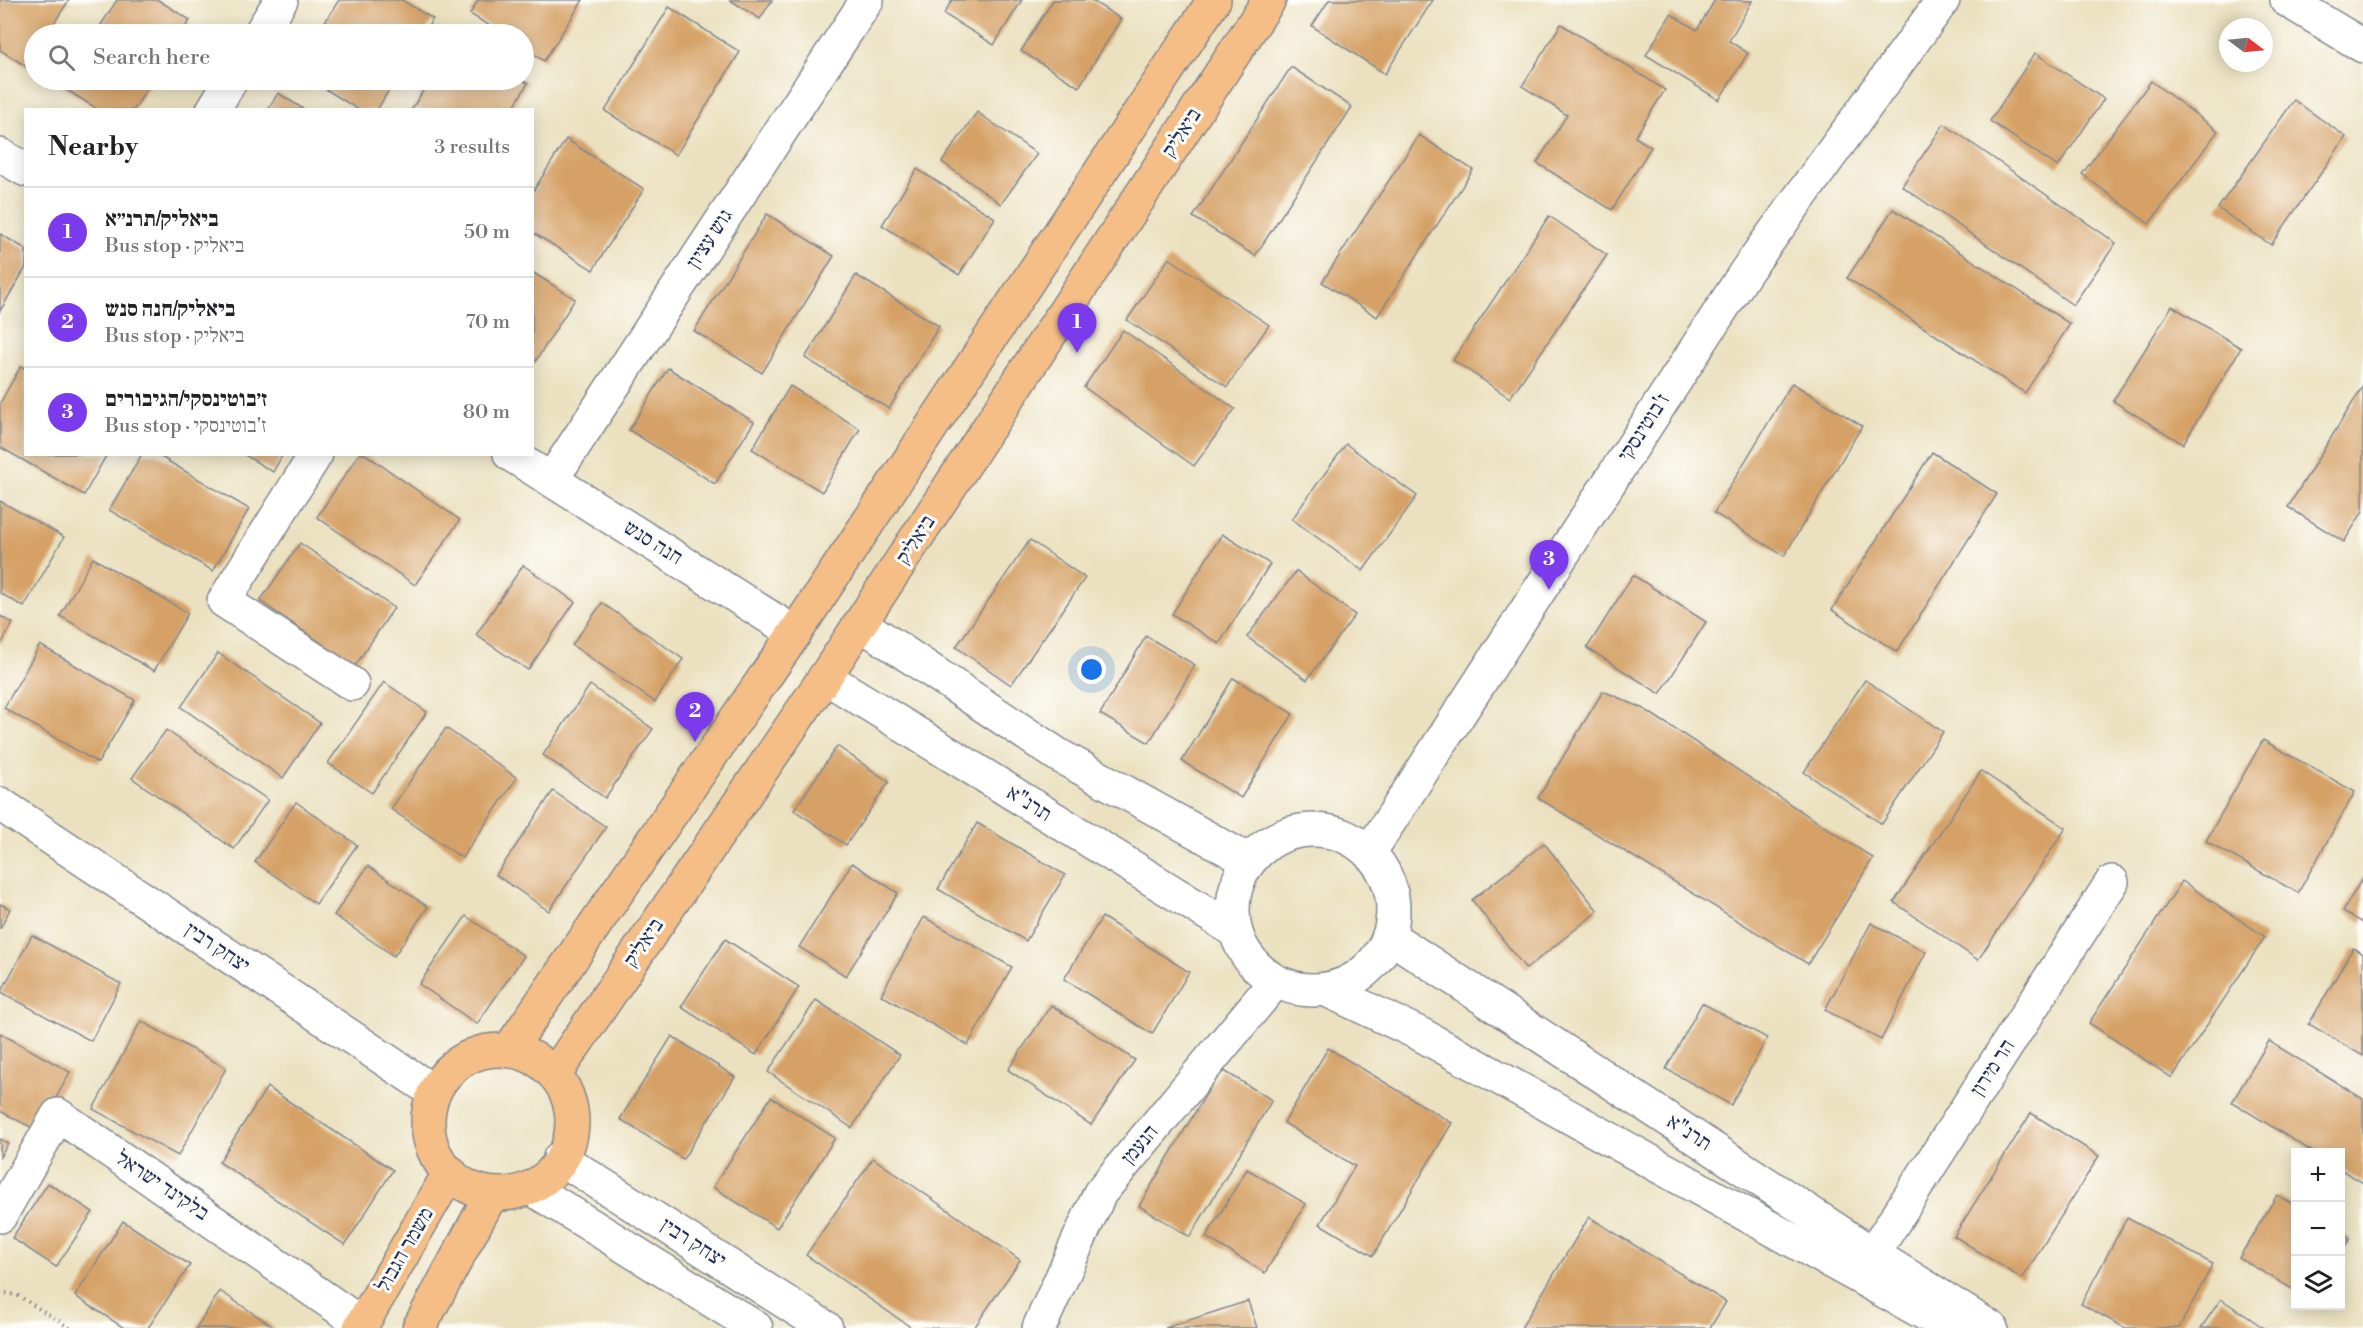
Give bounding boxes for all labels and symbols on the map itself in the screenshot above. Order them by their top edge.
north arrow [2219,18,2273,72]
street label: ביאליק [1157,104,1207,162]
street label: גוש עציון [681,204,739,274]
pin: 1 [1058,304,1096,353]
street label: ז'בוטינסקי [1612,389,1676,467]
street label: ביאליק [891,511,941,569]
street label: חנה סנש [619,515,687,571]
pin: 3 [1530,540,1568,590]
your location [1077,655,1106,684]
pin: 2 [676,692,714,742]
street label: תרנ"א [1002,780,1056,828]
street label: ביאליק [618,914,670,972]
street label: יצחק רבין [180,917,255,979]
street label: הר מירון [1965,1035,2021,1101]
street label: תרנ"א [1662,1109,1716,1157]
street label: הנעמן [1116,1120,1164,1170]
street label: בלקינד ישראל [110,1145,214,1227]
street label: משמר הגבול [370,1203,440,1297]
street label: יצחק רבין [655,1212,731,1274]

